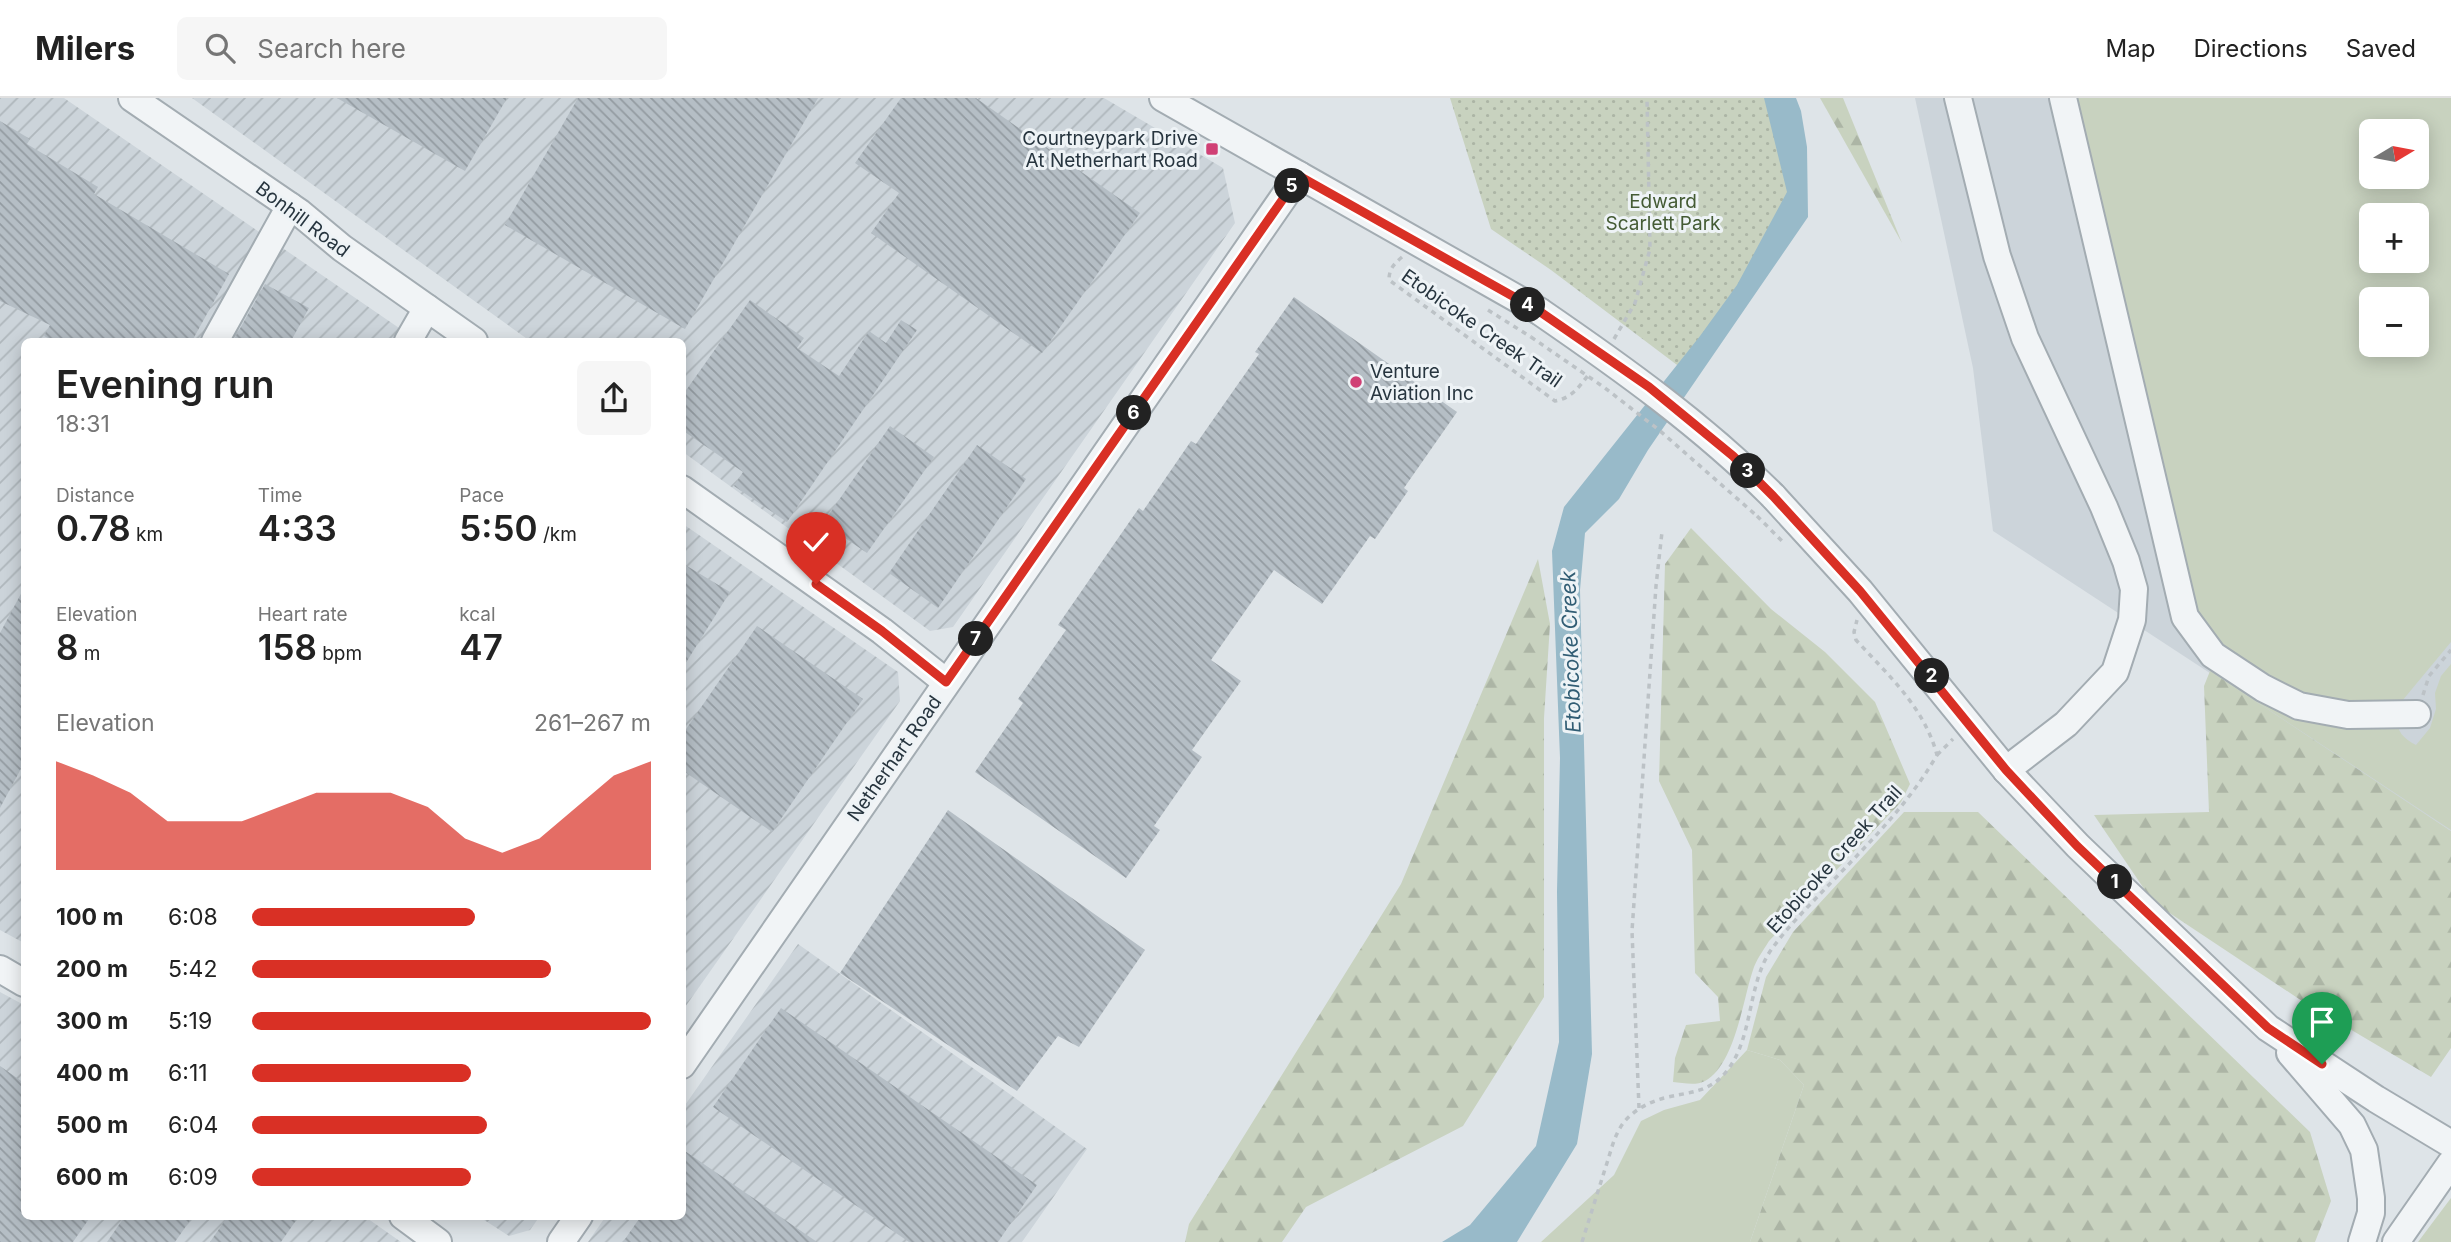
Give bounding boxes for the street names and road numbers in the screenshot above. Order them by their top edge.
street label: Bonhill Road [251,177,354,262]
street label: Etobicoke Creek Trail [1397,264,1566,392]
street label: Netherhart Road [843,691,946,826]
street label: Etobicoke Creek Trail [1762,781,1907,938]

